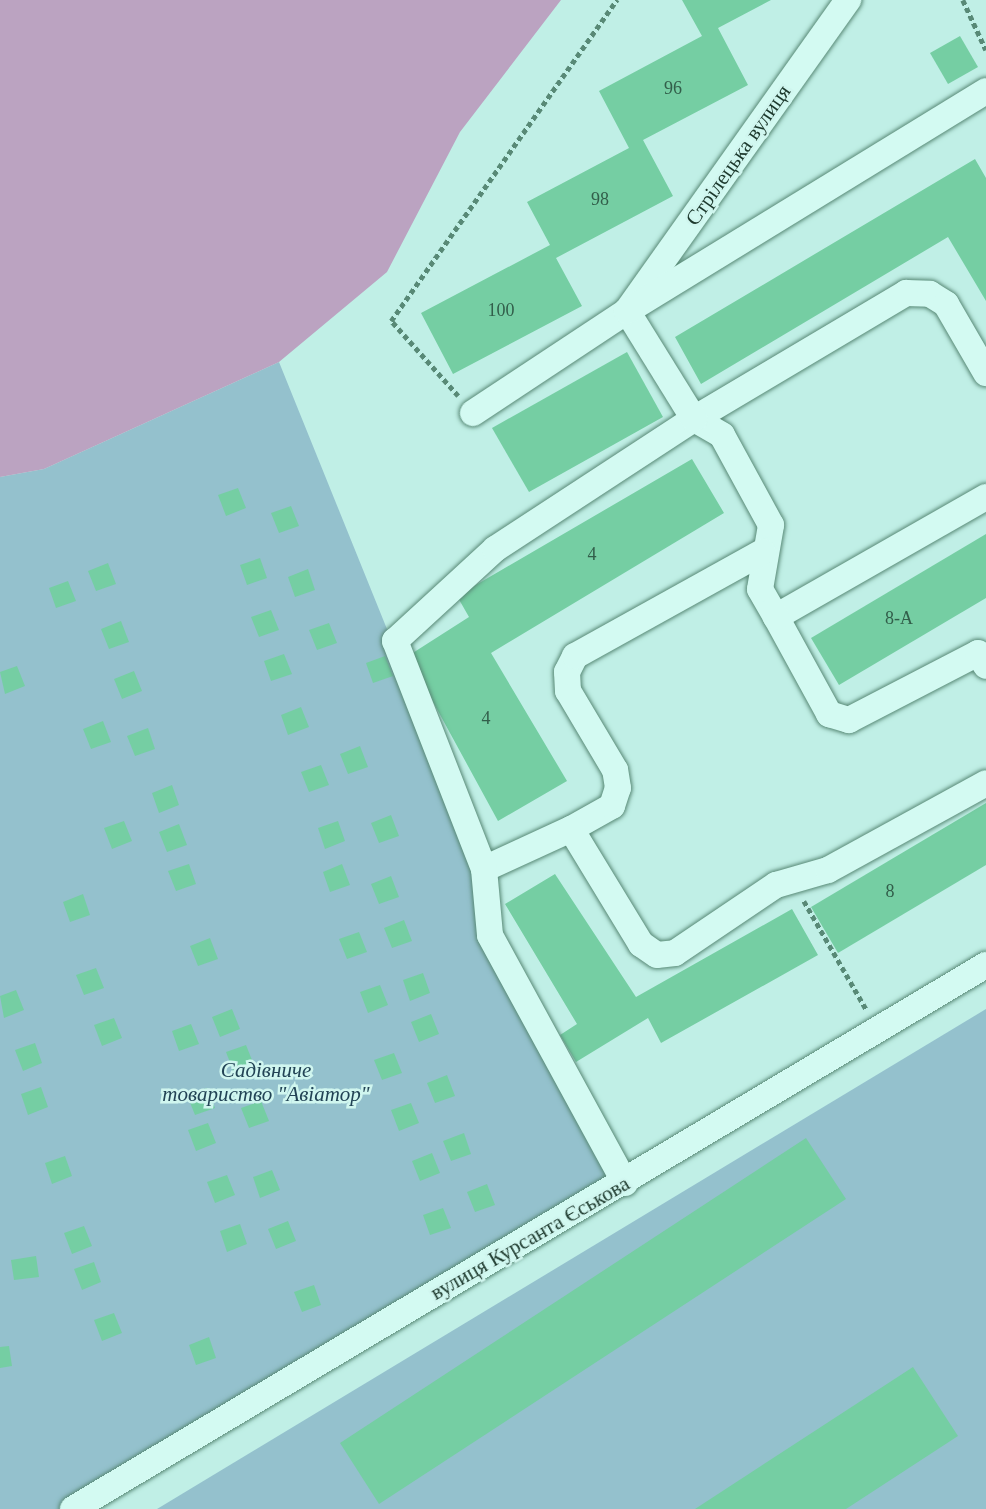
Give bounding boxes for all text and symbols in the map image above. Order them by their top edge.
house number: 96 [664,77,682,99]
street label: Стрілецька вулиця [680,80,796,230]
house number: 98 [591,188,609,210]
house number: 100 [488,299,514,321]
house number: 4 [588,543,596,565]
house number: 8-А [885,607,913,629]
house number: 4 [482,707,490,729]
house number: 8 [886,880,894,902]
park label: Садівниче товариство "Авіатор" [162,1057,370,1107]
street label: вулиця Курсанта Єськова [426,1171,634,1305]

